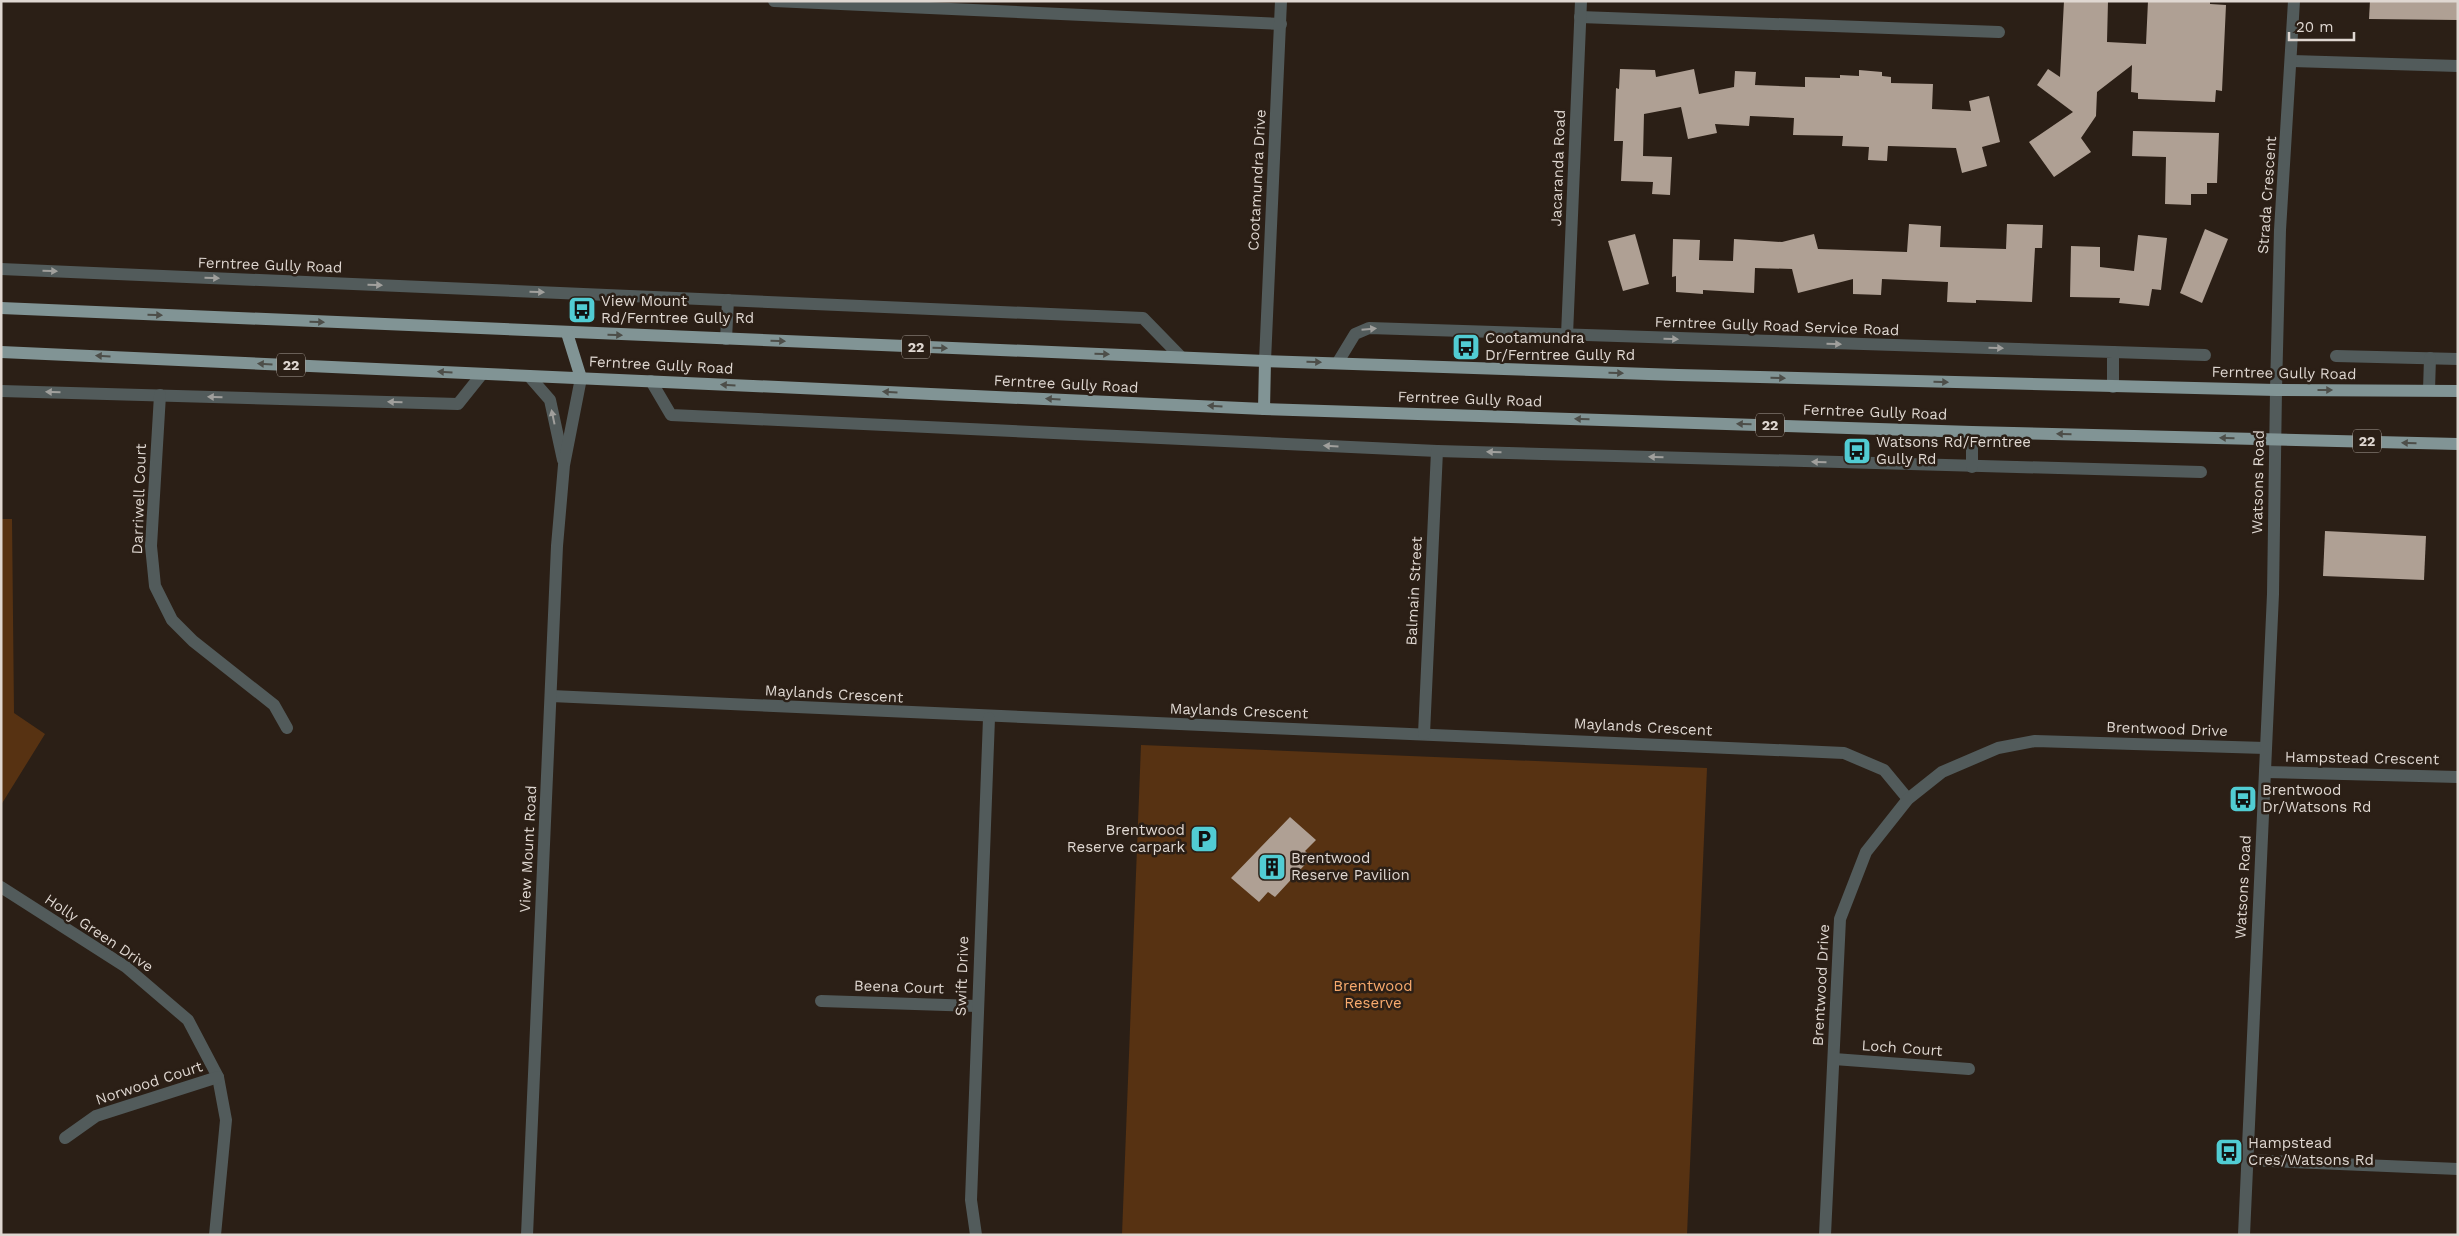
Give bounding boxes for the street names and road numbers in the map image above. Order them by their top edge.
street label: Cootamundra Drive [1244,109,1270,251]
street label: Jacaranda Road [1547,109,1569,227]
street label: Strada Crescent [2254,135,2280,255]
street label: Ferntree Gully Road [197,253,343,277]
street label: Ferntree Gully Road Service Road [1654,313,1900,339]
road number: 22 [902,336,930,358]
street label: Ferntree Gully Road [588,352,734,378]
road number: 22 [277,354,305,376]
street label: Ferntree Gully Road [2211,363,2357,383]
street label: Ferntree Gully Road [993,371,1139,397]
street label: Ferntree Gully Road [1397,387,1543,411]
street label: Ferntree Gully Road [1802,400,1948,424]
road number: 22 [1756,414,1784,436]
street label: Watsons Road [2248,430,2268,534]
road number: 22 [2353,430,2381,452]
street label: Darriwell Court [128,443,150,555]
street label: Balmain Street [1402,535,1426,646]
street label: Maylands Crescent [764,681,904,707]
street label: Maylands Crescent [1169,700,1309,722]
street label: Maylands Crescent [1573,714,1713,740]
street label: Brentwood Drive [2106,718,2228,740]
street label: Hampstead Crescent [2285,748,2440,768]
street label: View Mount Road [516,785,540,913]
street label: Watsons Road [2231,835,2255,939]
street label: Holly Green Drive [41,890,157,976]
street label: Brentwood Drive [1809,924,1833,1046]
street label: Swift Drive [952,936,972,1016]
street label: Beena Court [854,976,945,998]
street label: Loch Court [1861,1036,1944,1060]
street label: Norwood Court [93,1057,205,1109]

